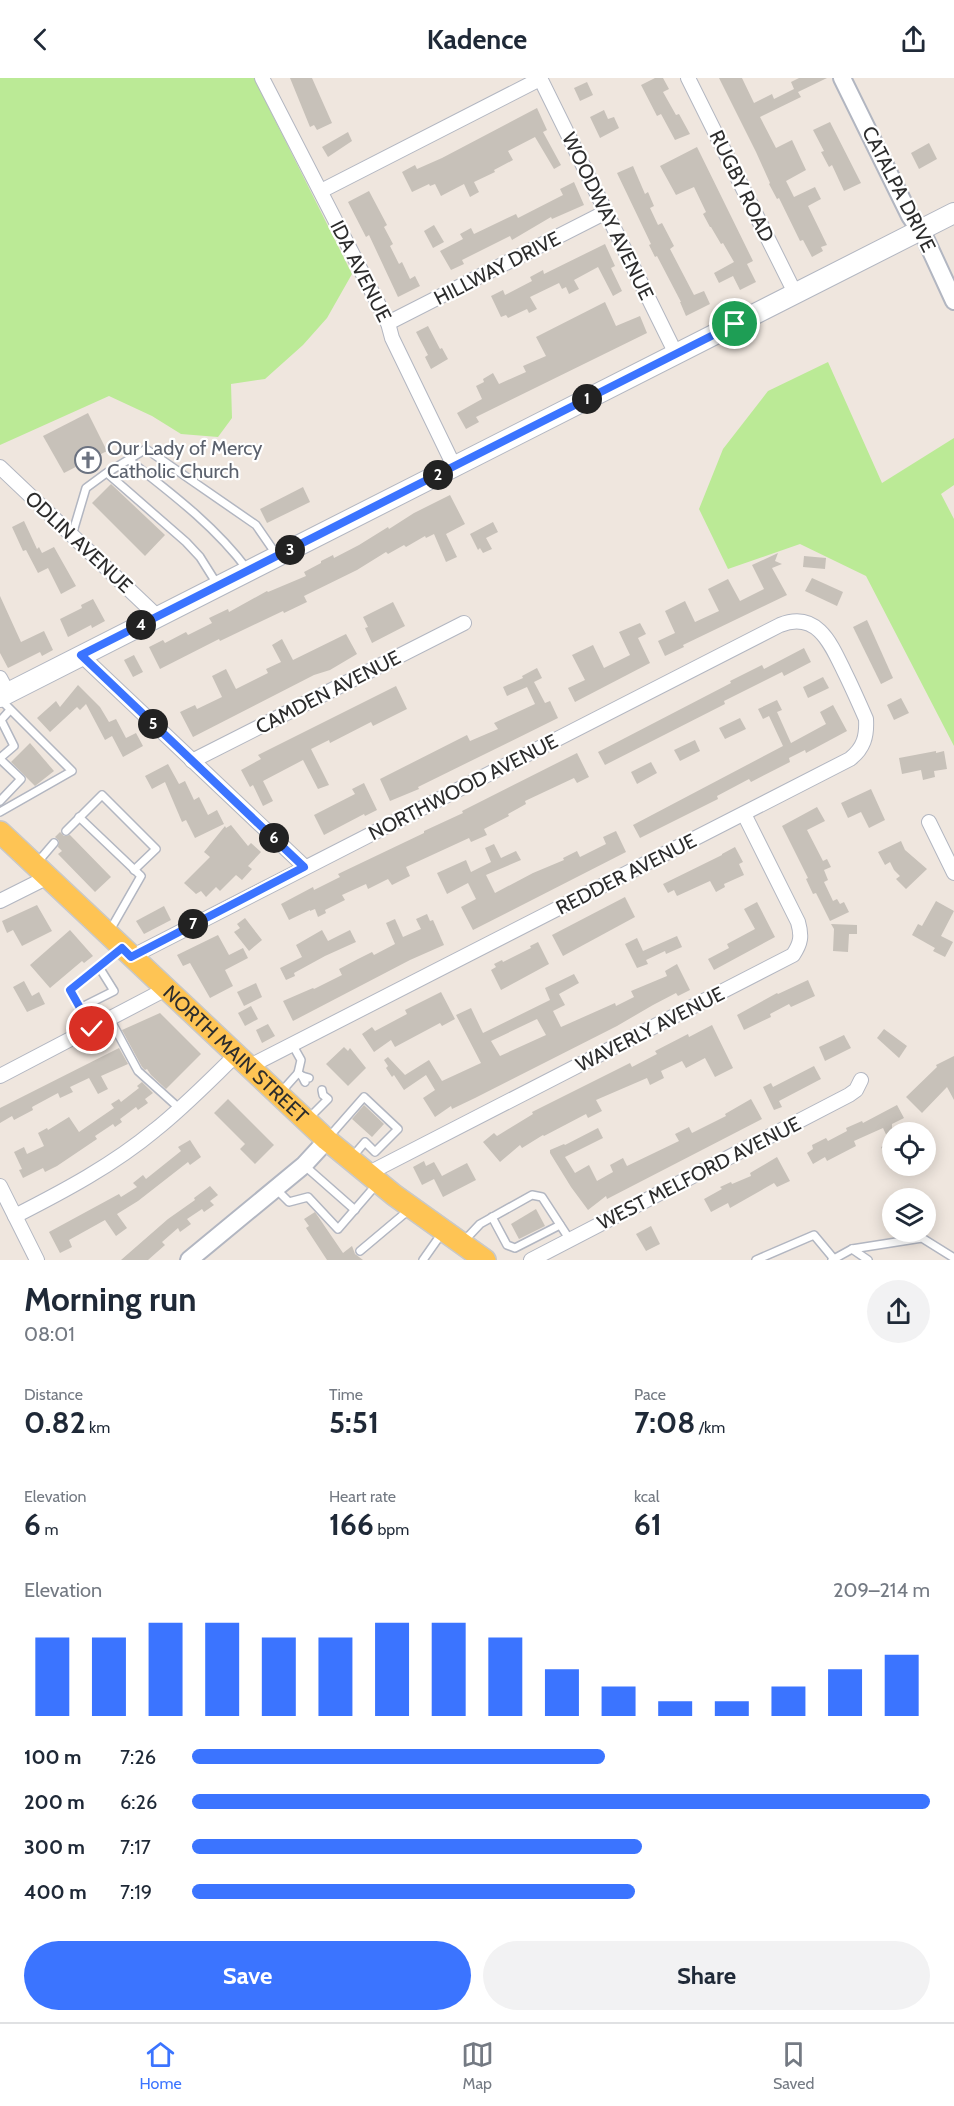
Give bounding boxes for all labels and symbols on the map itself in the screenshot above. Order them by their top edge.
street label: CATALPA DRIVE [857,122,941,256]
street label: RUGBY ROAD [705,126,779,246]
street label: WOODWAY AVENUE [557,128,659,304]
street label: IDA AVENUE [325,216,397,326]
street label: HILLWAY DRIVE [430,226,564,310]
pin [709,298,760,349]
pin: 1 [572,384,602,414]
place label: Our Lady of Mercy Catholic Church [107,436,262,483]
church icon: Our Lady of Mercy Catholic Church [73,445,103,475]
pin: 2 [423,460,453,490]
street label: ODLIN AVENUE [20,486,138,598]
pin: 3 [275,535,305,565]
pin: 4 [126,610,156,640]
street label: CAMDEN AVENUE [252,645,404,739]
pin: 5 [138,709,168,739]
street label: NORTHWOOD AVENUE [364,729,562,845]
pin: 6 [259,823,289,853]
street label: REDDER AVENUE [552,828,700,920]
pin: 7 [178,909,208,939]
street label: NORTH MAIN STREET [158,980,314,1128]
street label: WAVERLY AVENUE [572,981,728,1077]
pin [66,1003,117,1054]
street label: WEST MELFORD AVENUE [593,1111,805,1235]

